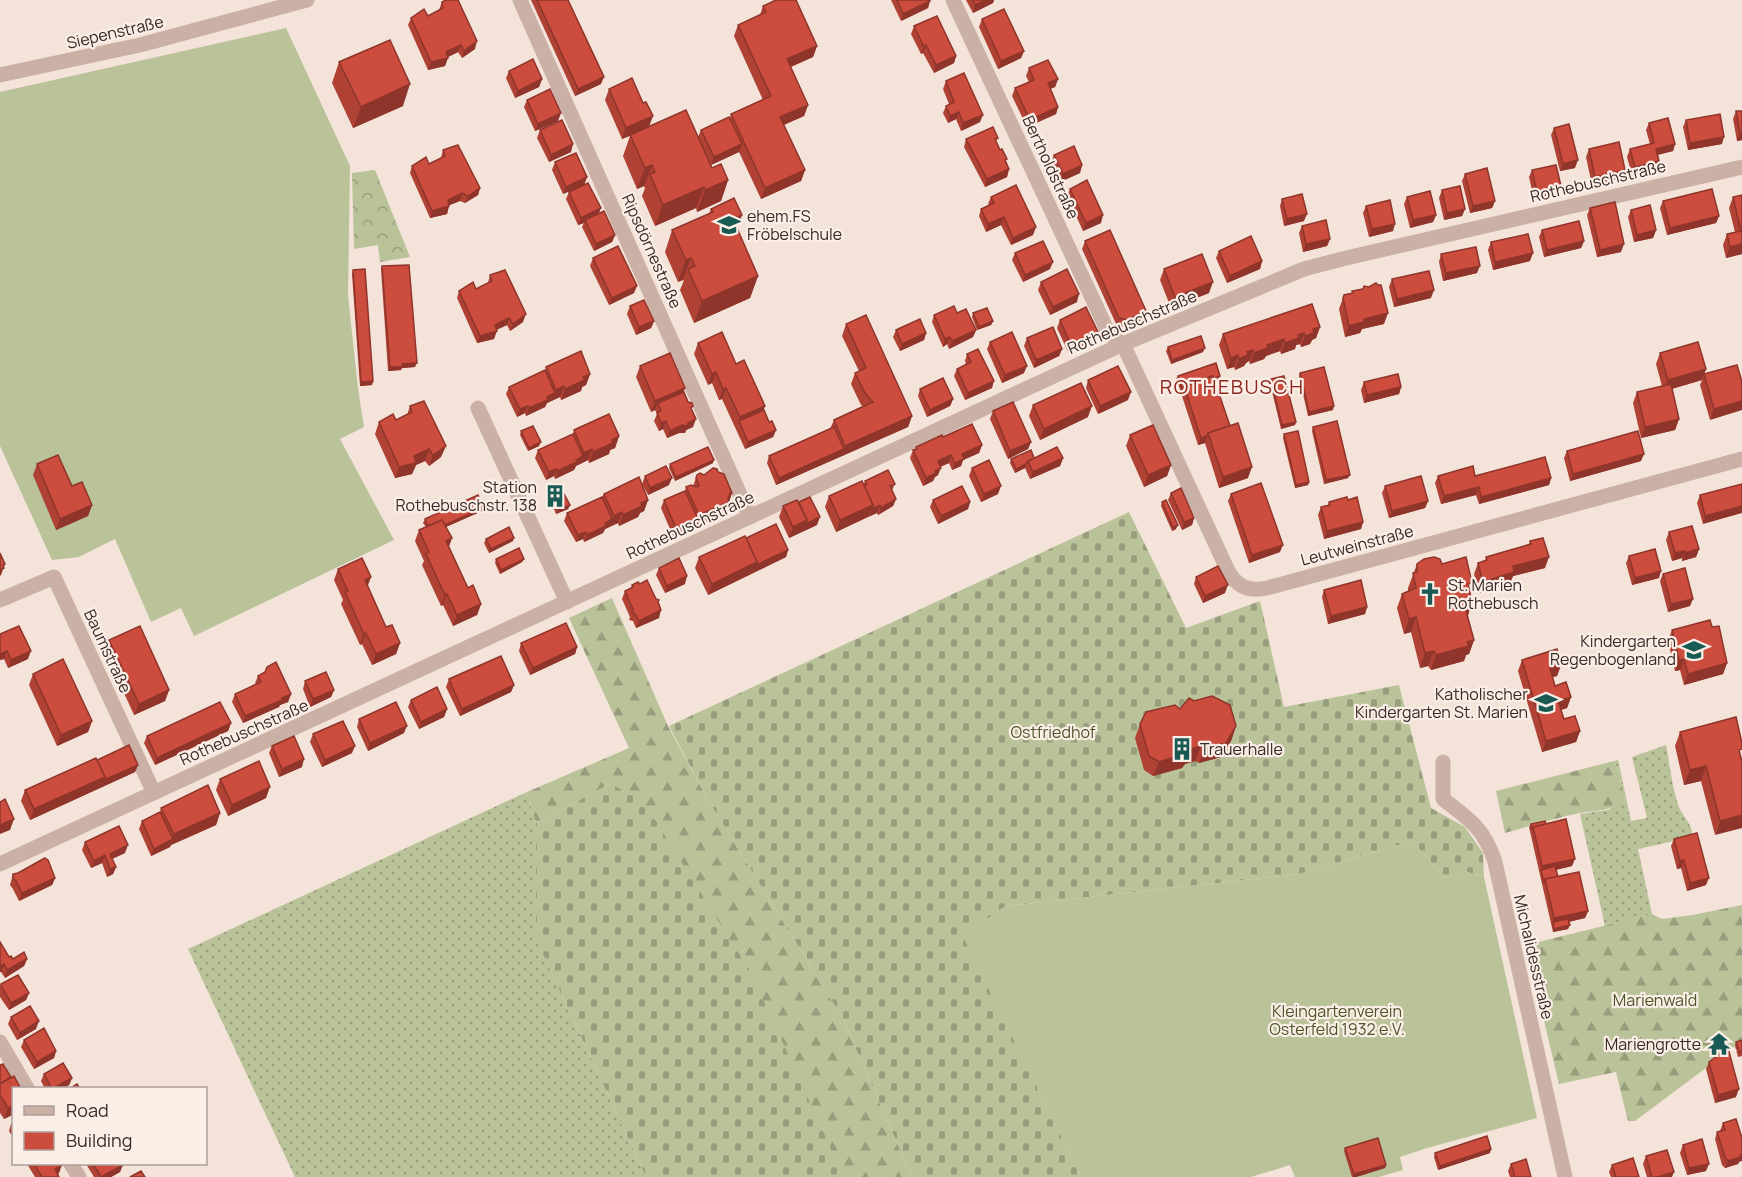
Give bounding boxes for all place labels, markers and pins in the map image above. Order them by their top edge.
place label: ehem.FS Fröbelschule [747,205,842,245]
school or university icon: ehem.FS Fröbelschule [716,212,742,238]
place label: Station Rothebuschstr. 138 [396,476,537,516]
building icon: Station Rothebuschstr. 138 [542,483,568,509]
place label: St. Marien Rothebusch [1448,574,1539,614]
church icon: St. Marien Rothebusch [1417,581,1443,607]
place label: Kindergarten Regenbogenland [1550,630,1676,670]
school or university icon: Kindergarten Regenbogenland [1681,637,1707,663]
place label: Katholischer Kindergarten St. Marien [1355,683,1528,723]
school or university icon: Katholischer Kindergarten St. Marien [1533,690,1559,716]
building icon: Trauerhalle [1169,736,1195,762]
place label: Trauerhalle [1200,738,1283,760]
temple icon: Mariengrotte [1706,1031,1732,1057]
place label: Mariengrotte [1605,1033,1701,1055]

